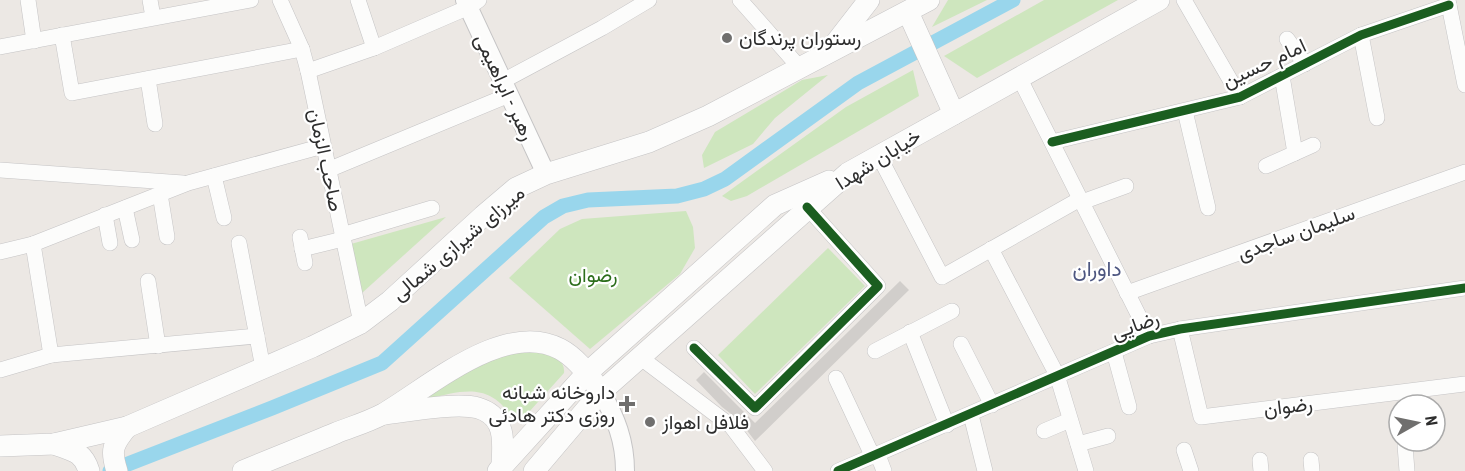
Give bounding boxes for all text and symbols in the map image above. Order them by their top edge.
place label: رستوران پرندگان [739,26,861,52]
street label: رهبر - ابراهیمی [469,30,540,145]
marker: رستوران پرندگان [720,31,734,45]
street label: امام حسین [1218,33,1310,94]
street label: صاحب الزمان [302,106,349,214]
street label: خیابان شهدا [831,123,926,196]
street label: میرزای شیرازی شمالی [387,180,530,306]
street label: سلیمان ساجدی [1234,201,1358,265]
district label: داوران [1072,257,1122,282]
park label: رضوان [568,263,618,288]
street label: رضایی [1108,305,1163,346]
place label: داروخانه شبانه روزی دکتر هادئی [488,380,615,428]
street label: رضوان [1262,391,1314,422]
north arrow [1387,393,1447,453]
marker: داروخانه شبانه روزی دکتر هادئی [620,397,634,411]
place label: فلافل اهواز [661,410,749,435]
text: N [1421,414,1441,427]
marker: فلافل اهواز [643,415,657,429]

